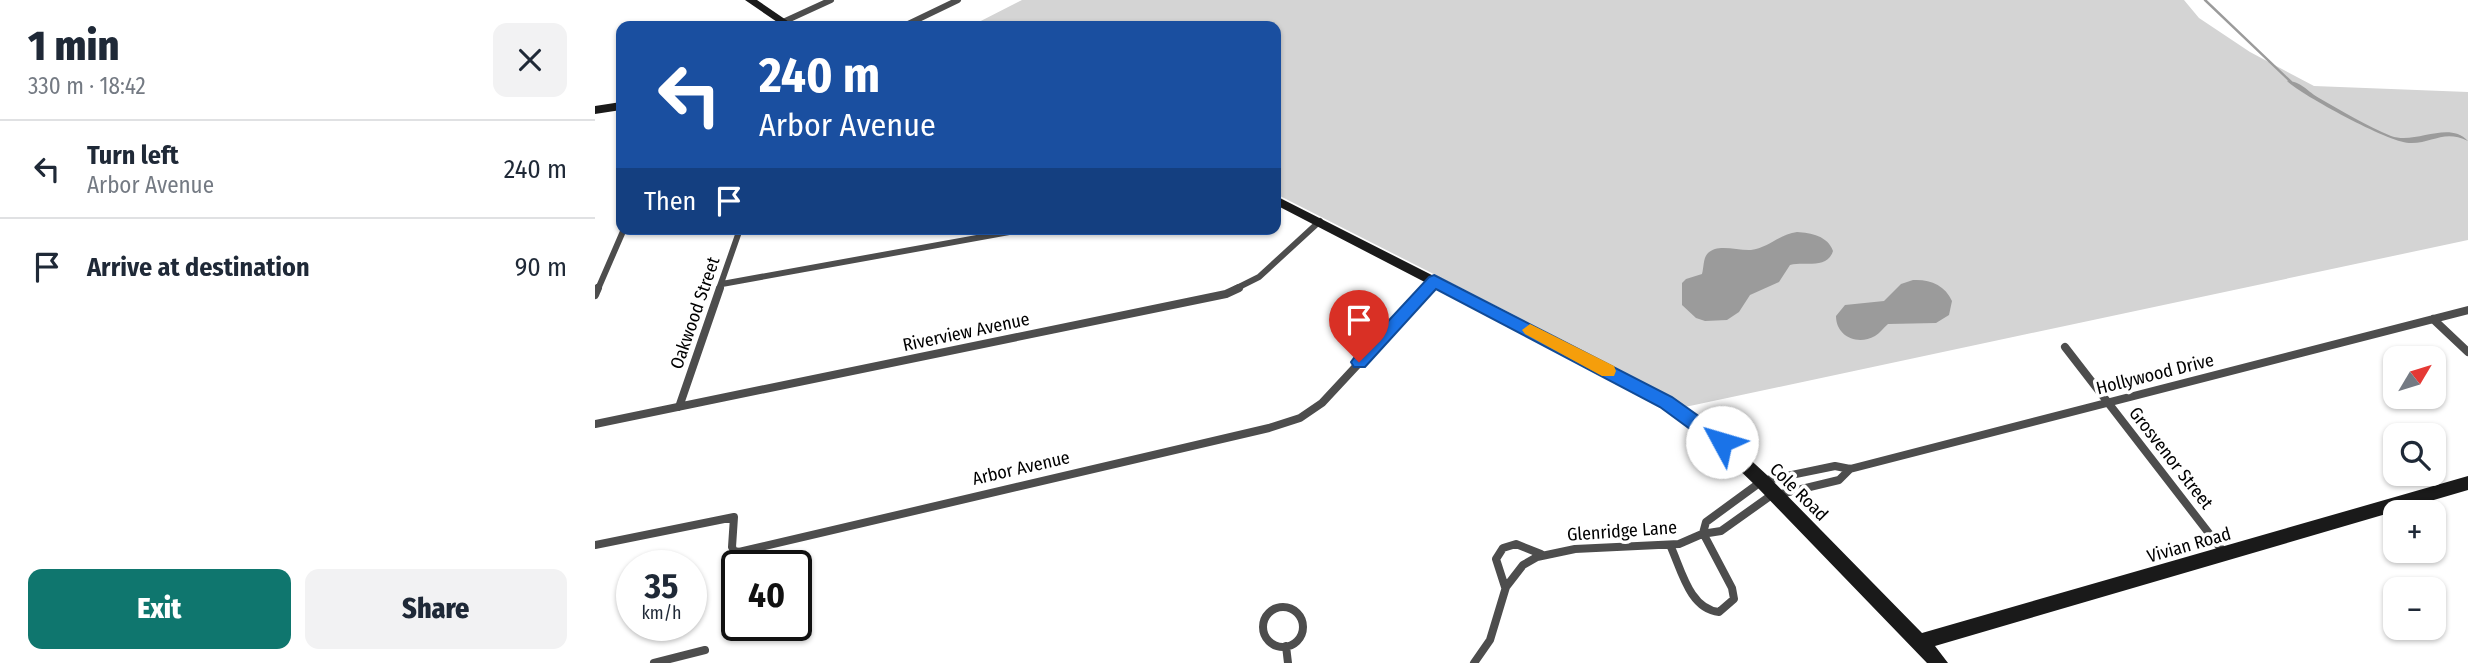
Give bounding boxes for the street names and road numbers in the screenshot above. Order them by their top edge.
street label: Oakwood Street [666,254,725,372]
street label: Riverview Avenue [901,308,1031,356]
street label: Hollywood Drive [2094,349,2216,399]
street label: Grosvenor Street [2124,403,2218,514]
street label: Arbor Avenue [970,446,1072,490]
street label: Cole Road [1765,458,1833,526]
street label: Glenridge Lane [1566,516,1678,546]
street label: Vivian Road [2145,523,2233,567]

